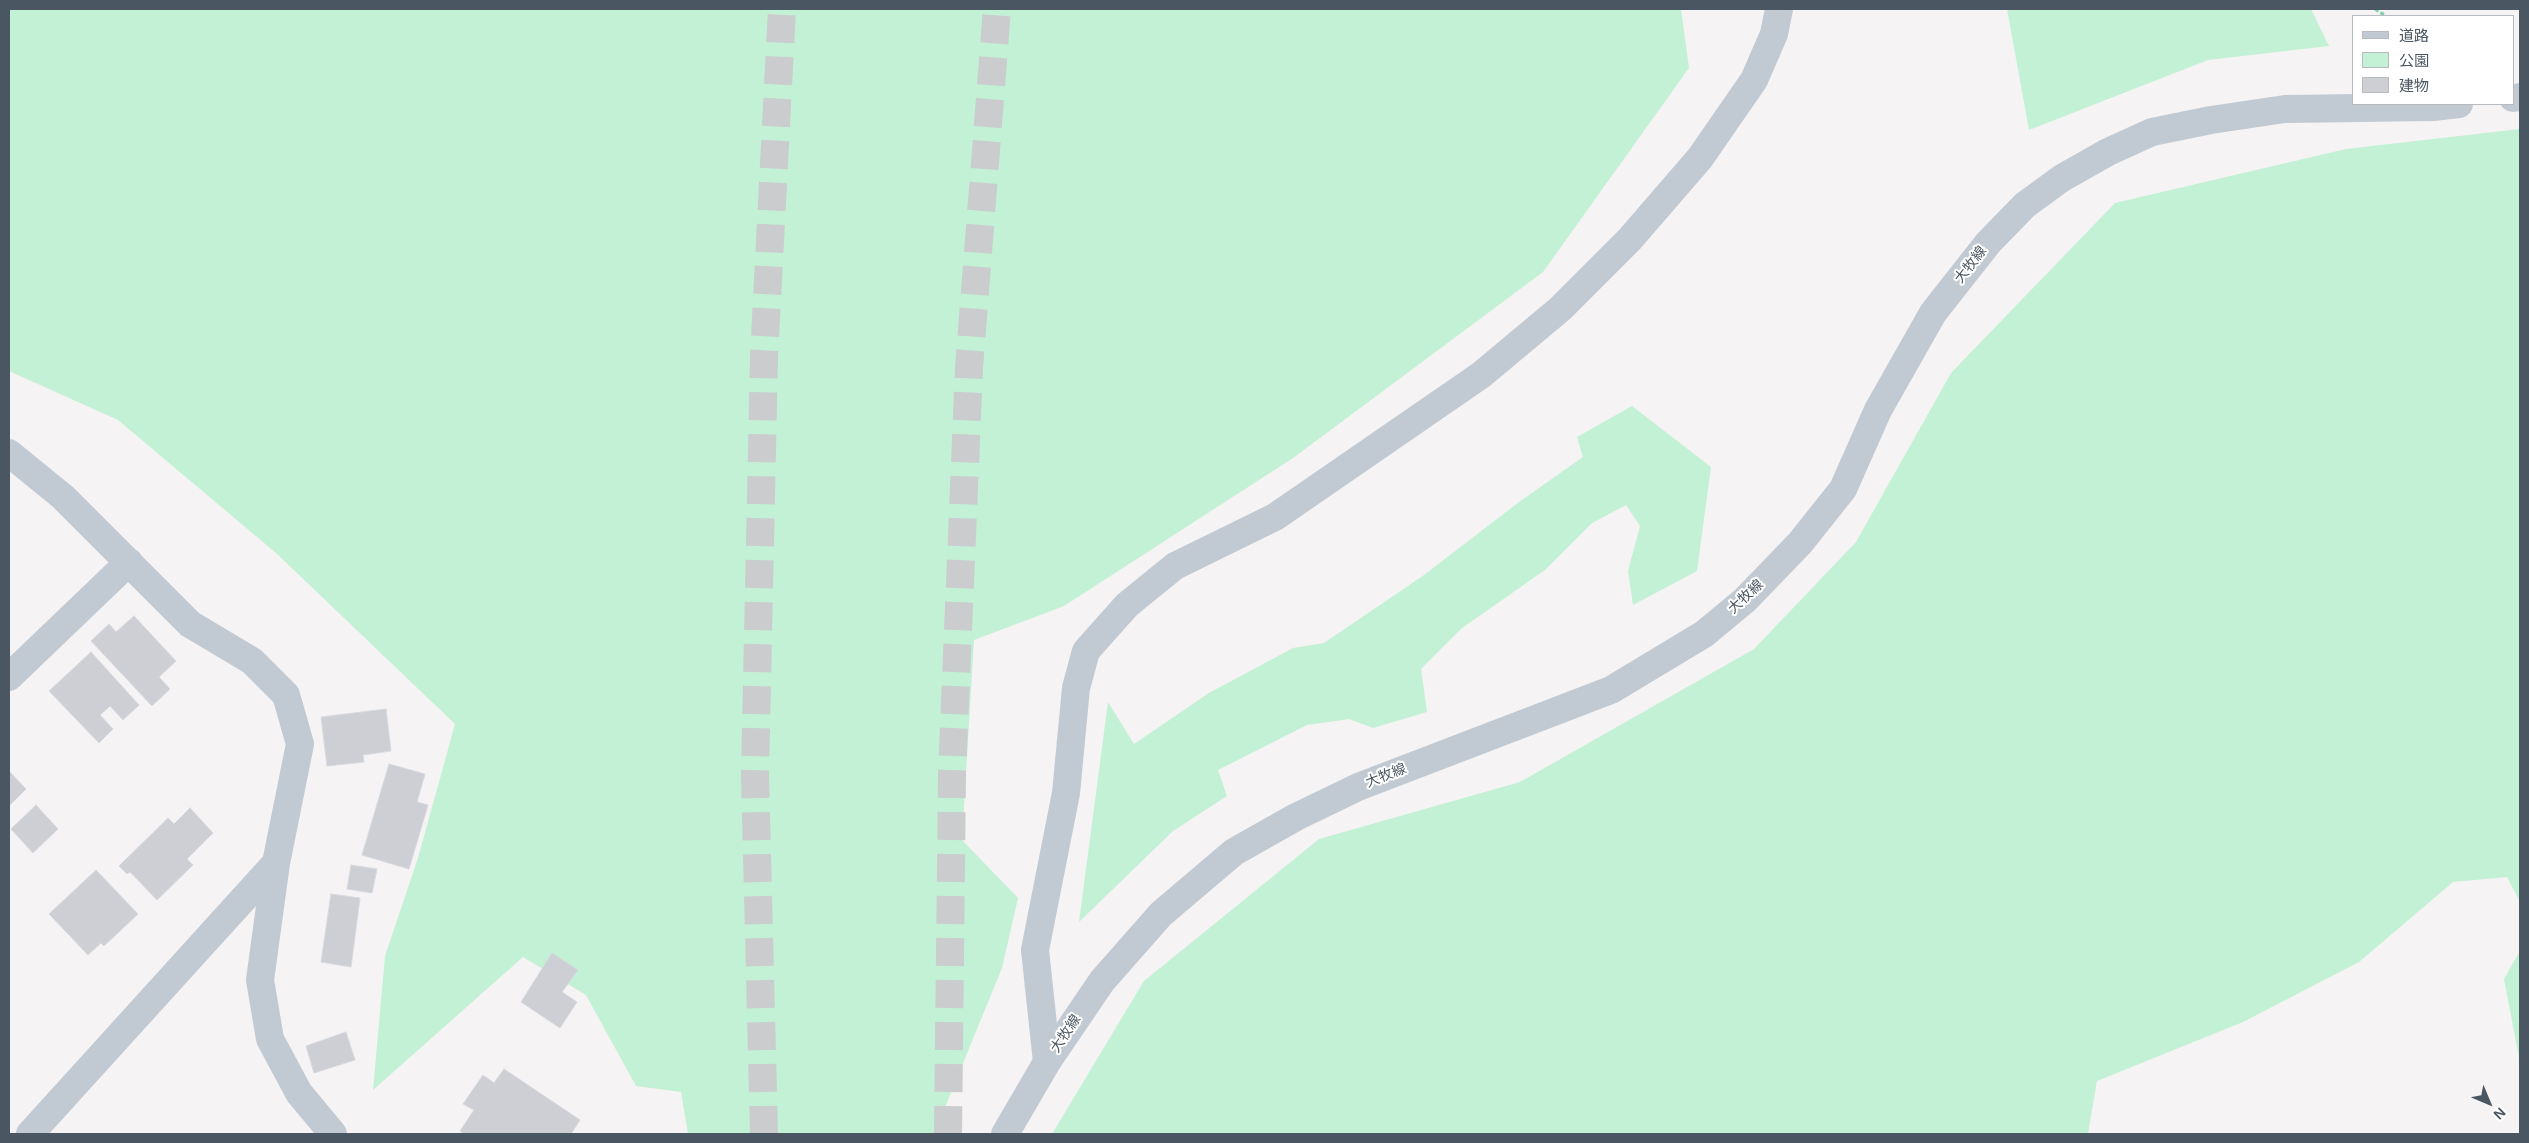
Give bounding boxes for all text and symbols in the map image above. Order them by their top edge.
legend [2352,15,2514,105]
text: 道路 [2399,27,2429,44]
text: 公園 [2399,52,2429,69]
text: 建物 [2399,77,2429,94]
street label: 大牧線 [1951,243,1991,287]
street label: 大牧線 [1725,577,1767,617]
street label: 大牧線 [1363,761,1409,791]
street label: 大牧線 [1047,1012,1085,1056]
north arrow [2464,1078,2514,1128]
text: N [2490,1104,2509,1123]

